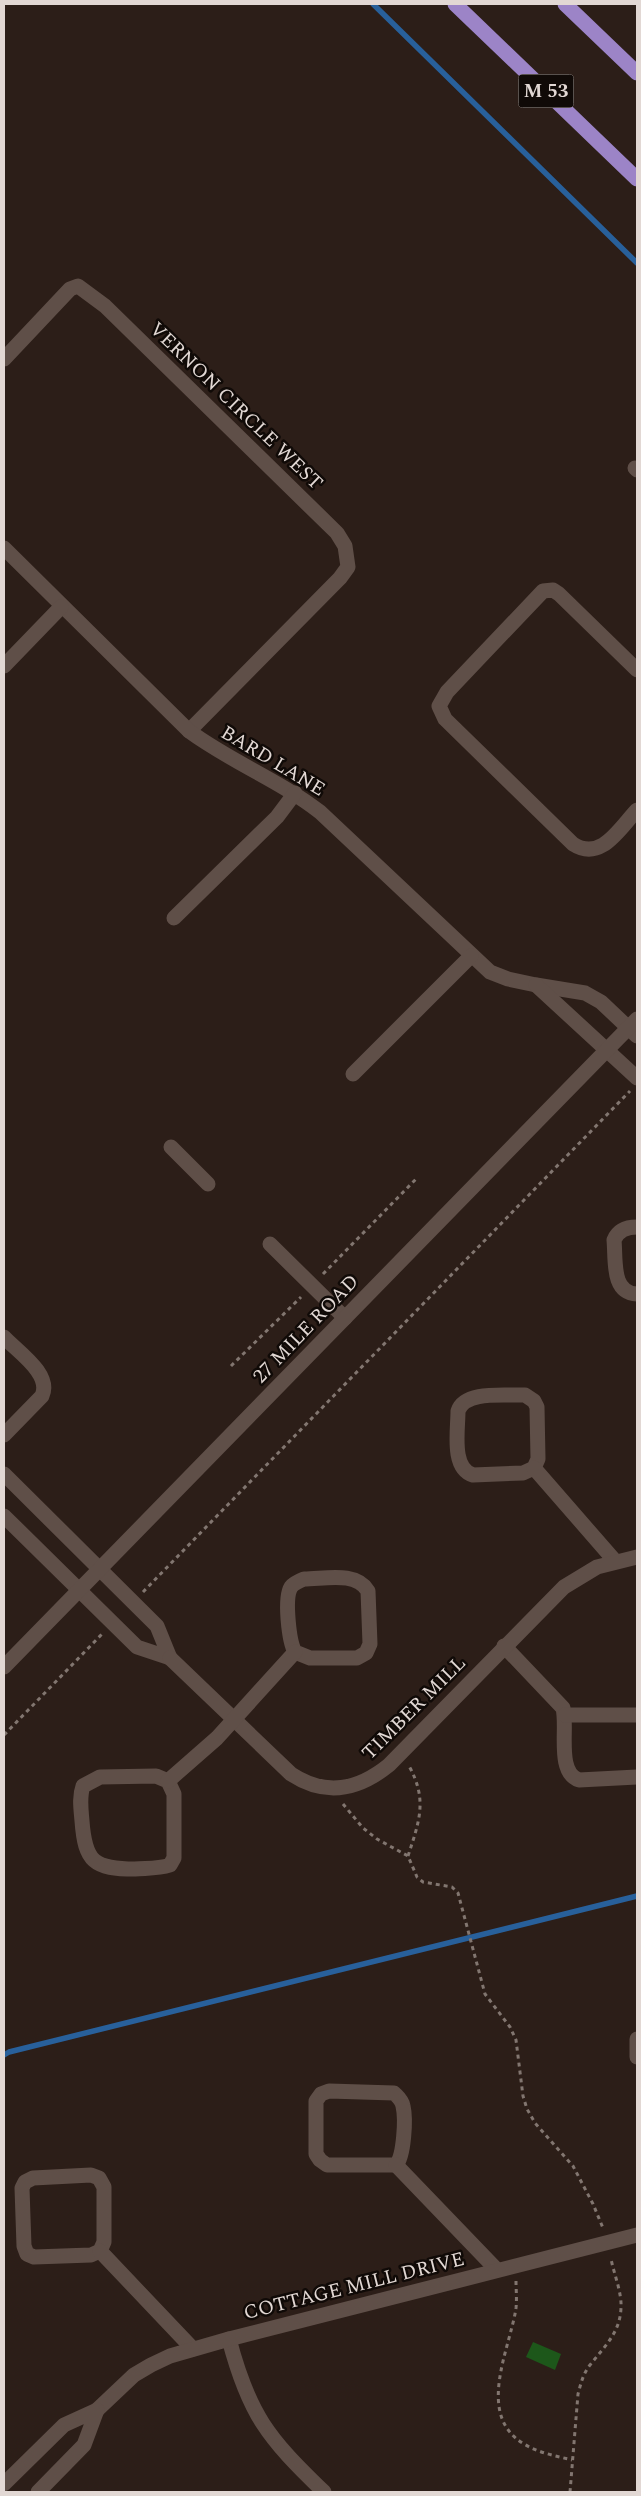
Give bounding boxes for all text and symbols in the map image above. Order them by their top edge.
road number: M 53 [518,74,574,108]
street label: VERNON CIRCLE WEST [142,315,330,497]
street label: BARD LANE [215,718,331,804]
street label: 27 MILE ROAD [246,1268,366,1390]
street label: TIMBER MILL [355,1649,473,1767]
street label: COTTAGE MILL DRIVE [241,2244,467,2328]

